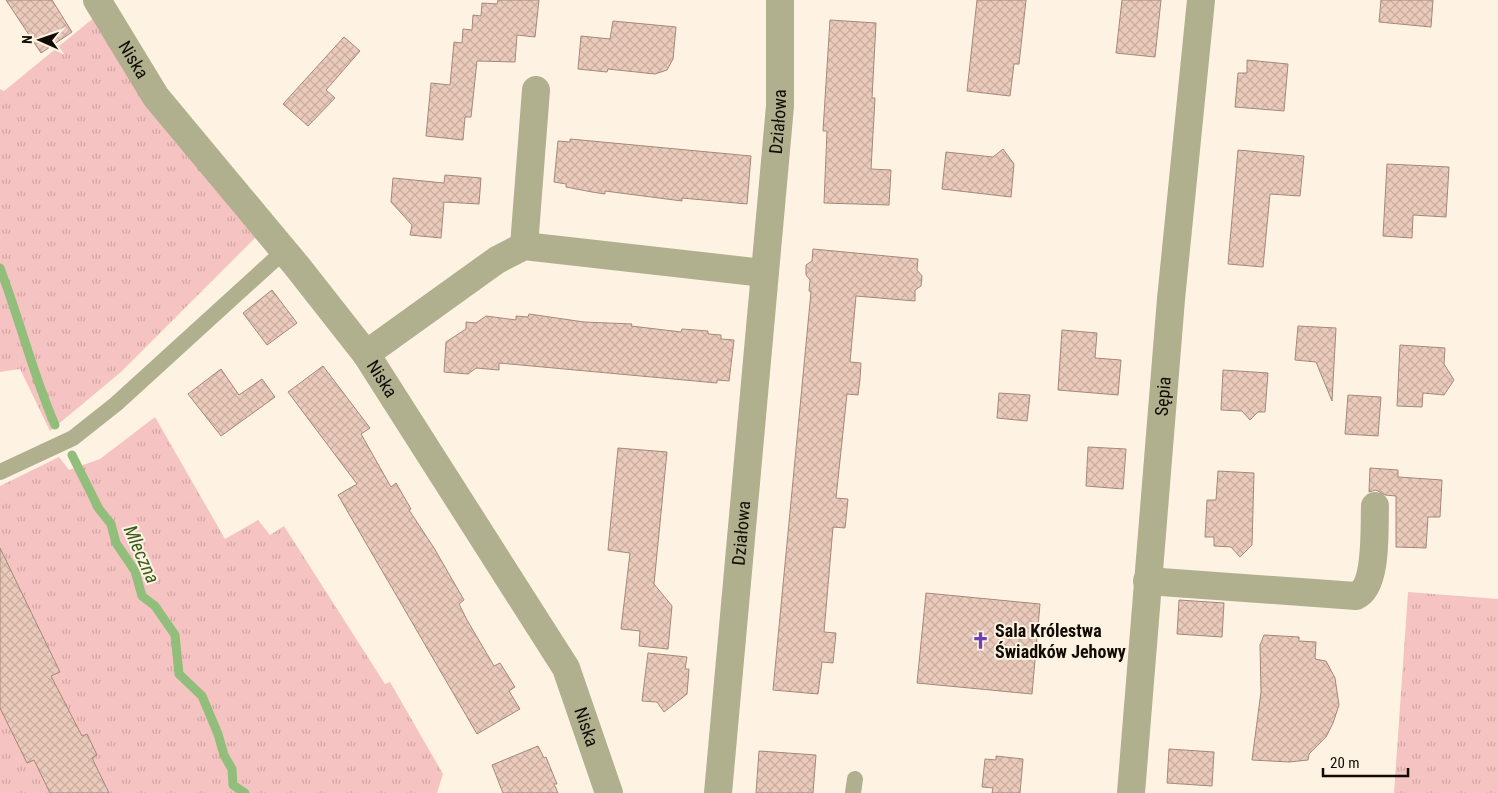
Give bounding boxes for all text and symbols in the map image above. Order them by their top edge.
north arrow [15,15,65,65]
text: N [19,35,35,44]
street label: Niska [114,37,153,82]
street label: Działowa [765,89,790,155]
street label: Niska [363,356,402,401]
street label: Sępia [1151,376,1175,417]
street label: Działowa [728,500,754,566]
water label: Mleczna [119,522,164,587]
place label: Sala Królestwa Świadków Jehowy [995,620,1126,662]
church icon: Sala Królestwa Świadków Jehowy [971,631,991,651]
street label: Niska [570,704,603,749]
scale bar [1323,746,1408,778]
text: 20 m [1330,754,1360,772]

